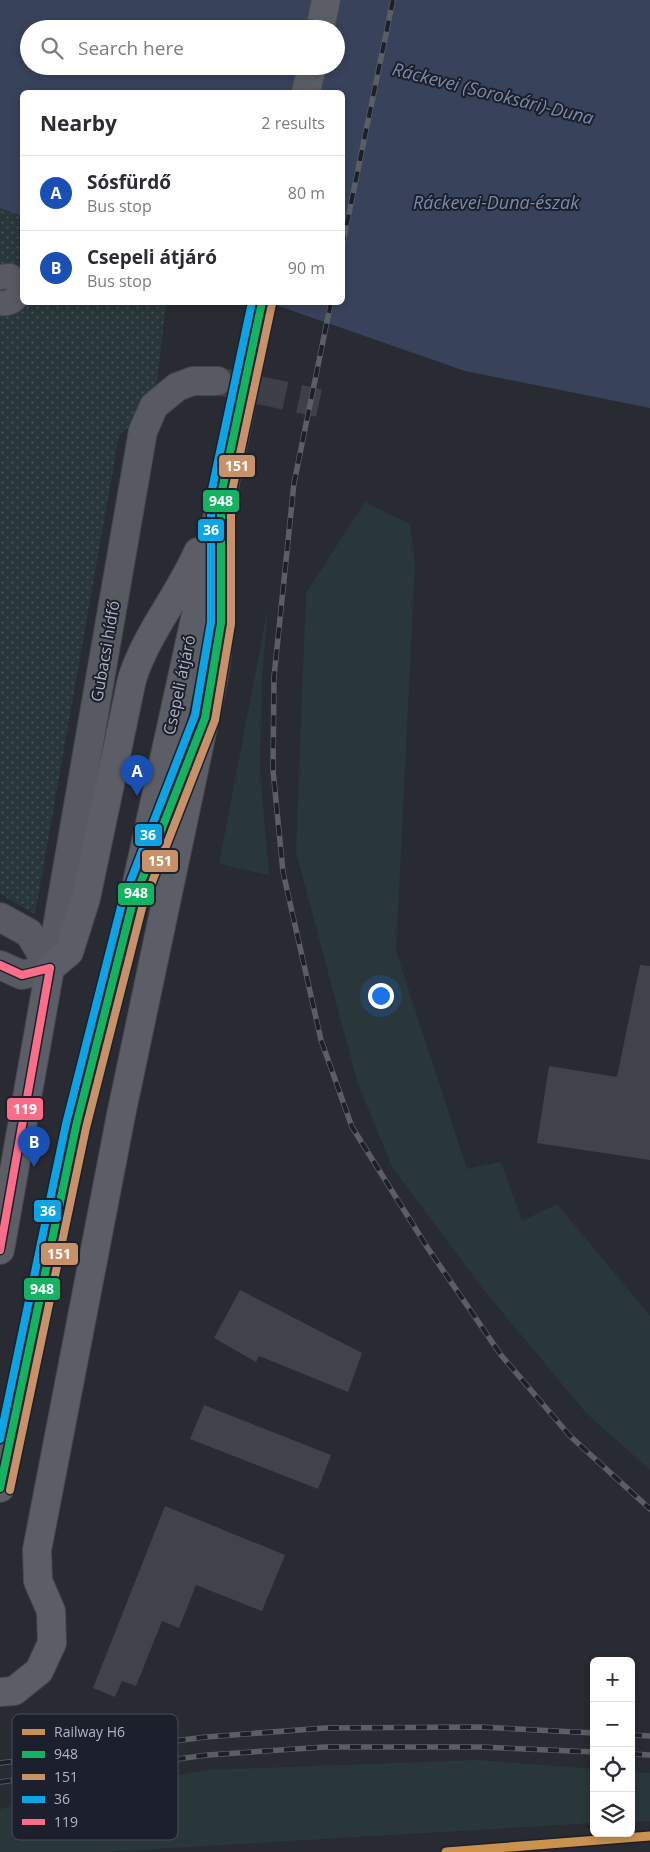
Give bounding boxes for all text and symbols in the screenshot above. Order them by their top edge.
search box [20,20,345,75]
icon: search [38,34,66,62]
text: Search here [78,35,184,61]
water label: Ráckevei (Soroksári)-Duna [390,56,596,130]
text: Nearby [40,109,117,137]
text: 2 results [261,112,325,134]
text: Sósfürdő [87,169,171,195]
text: A [50,182,62,204]
text: 80 m [288,182,325,204]
water label: Ráckevei-Duna-észak [413,190,580,214]
text: Bus stop [87,195,152,217]
text: Csepeli átjáró [87,244,217,270]
text: B [51,257,61,279]
text: 90 m [288,257,325,279]
text: Bus stop [87,270,152,292]
line badge: 151 [218,454,256,478]
text: 151 [225,456,249,475]
line badge: 948 [202,489,240,513]
text: 948 [209,491,233,510]
line badge: 36 [197,518,225,542]
text: 36 [203,520,219,539]
street label: Gubacsi hídfő [85,599,125,703]
street label: Csepeli átjáró [158,633,200,737]
pin: A [121,755,153,796]
line badge: 36 [134,823,163,847]
text: 36 [140,825,156,844]
line badge: 151 [141,849,179,873]
text: 151 [148,851,172,870]
line badge: 948 [117,882,155,906]
text: 948 [124,883,148,902]
your location [368,983,394,1009]
line badge: 119 [6,1097,44,1121]
text: 119 [13,1099,37,1118]
pin: B [18,1126,50,1167]
line badge: 36 [33,1199,62,1223]
text: 36 [40,1201,56,1220]
line badge: 151 [40,1242,79,1266]
text: 151 [47,1244,71,1263]
line badge: 948 [23,1277,61,1301]
text: 948 [30,1279,54,1298]
map controls [590,1657,635,1837]
button: + [590,1657,635,1702]
button: − [590,1702,635,1747]
legend [12,1714,178,1840]
text: Railway H6 [54,1722,125,1741]
text: 948 [54,1744,78,1763]
button: locate [590,1747,635,1792]
text: 151 [54,1767,78,1786]
text: 36 [54,1789,70,1808]
button: layers [590,1792,635,1837]
text: 119 [54,1812,78,1831]

